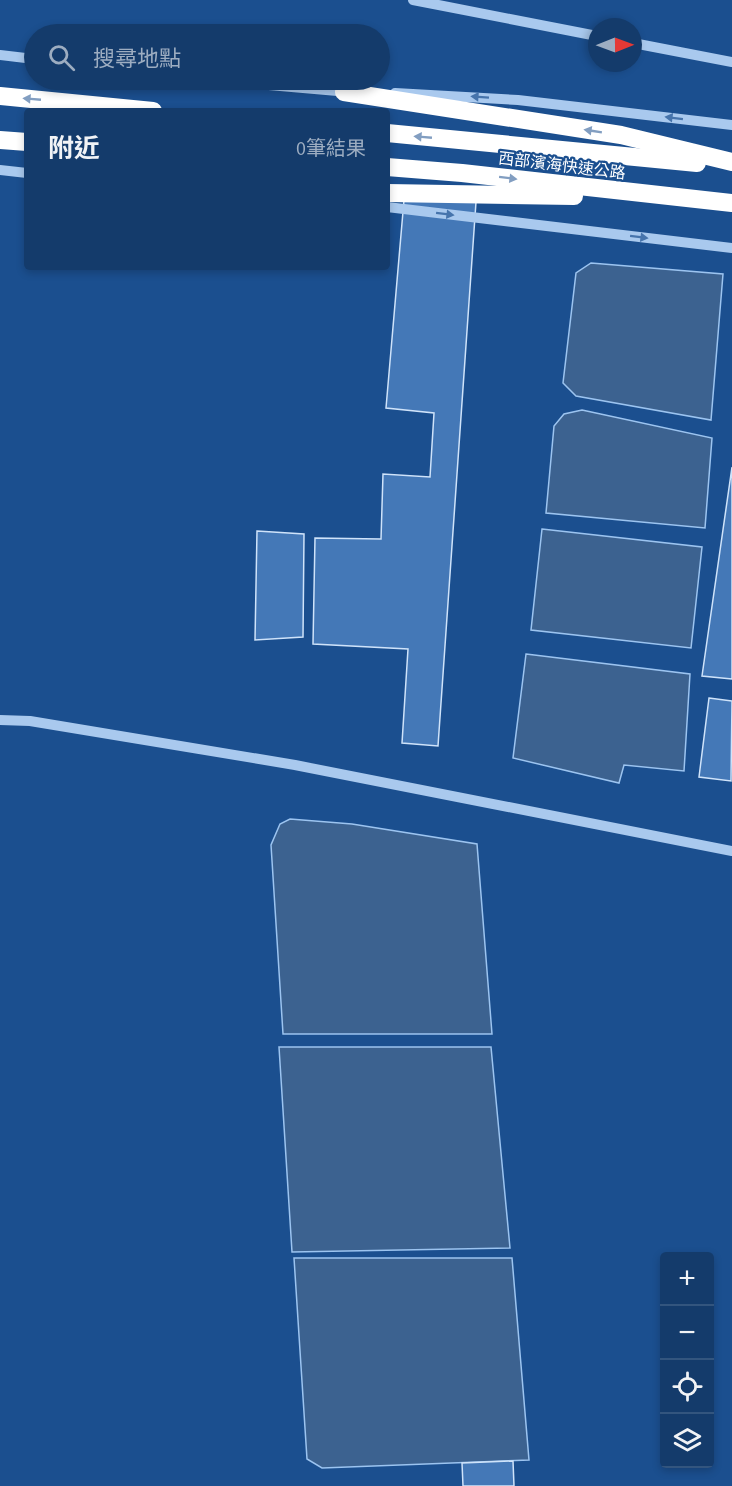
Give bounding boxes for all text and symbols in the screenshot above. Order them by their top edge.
north arrow [588,18,642,72]
search box [24,24,390,90]
icon: search [45,41,78,74]
text: 搜尋地點 [93,43,181,75]
one-way arrow [471,93,490,102]
one-way arrow [22,94,41,104]
one-way arrow [664,113,683,123]
one-way arrow [583,126,602,135]
text: 附近 [48,130,100,167]
one-way arrow [413,132,432,142]
text: 0筆結果 [296,135,366,163]
street label: 西部濱海快速公路 [497,147,627,185]
one-way arrow [499,173,518,183]
one-way arrow [436,209,455,219]
one-way arrow [629,232,648,242]
map controls [660,1252,714,1468]
button: + [660,1252,714,1306]
button: − [660,1306,714,1360]
button: locate [660,1360,714,1414]
button: layers [660,1414,714,1468]

